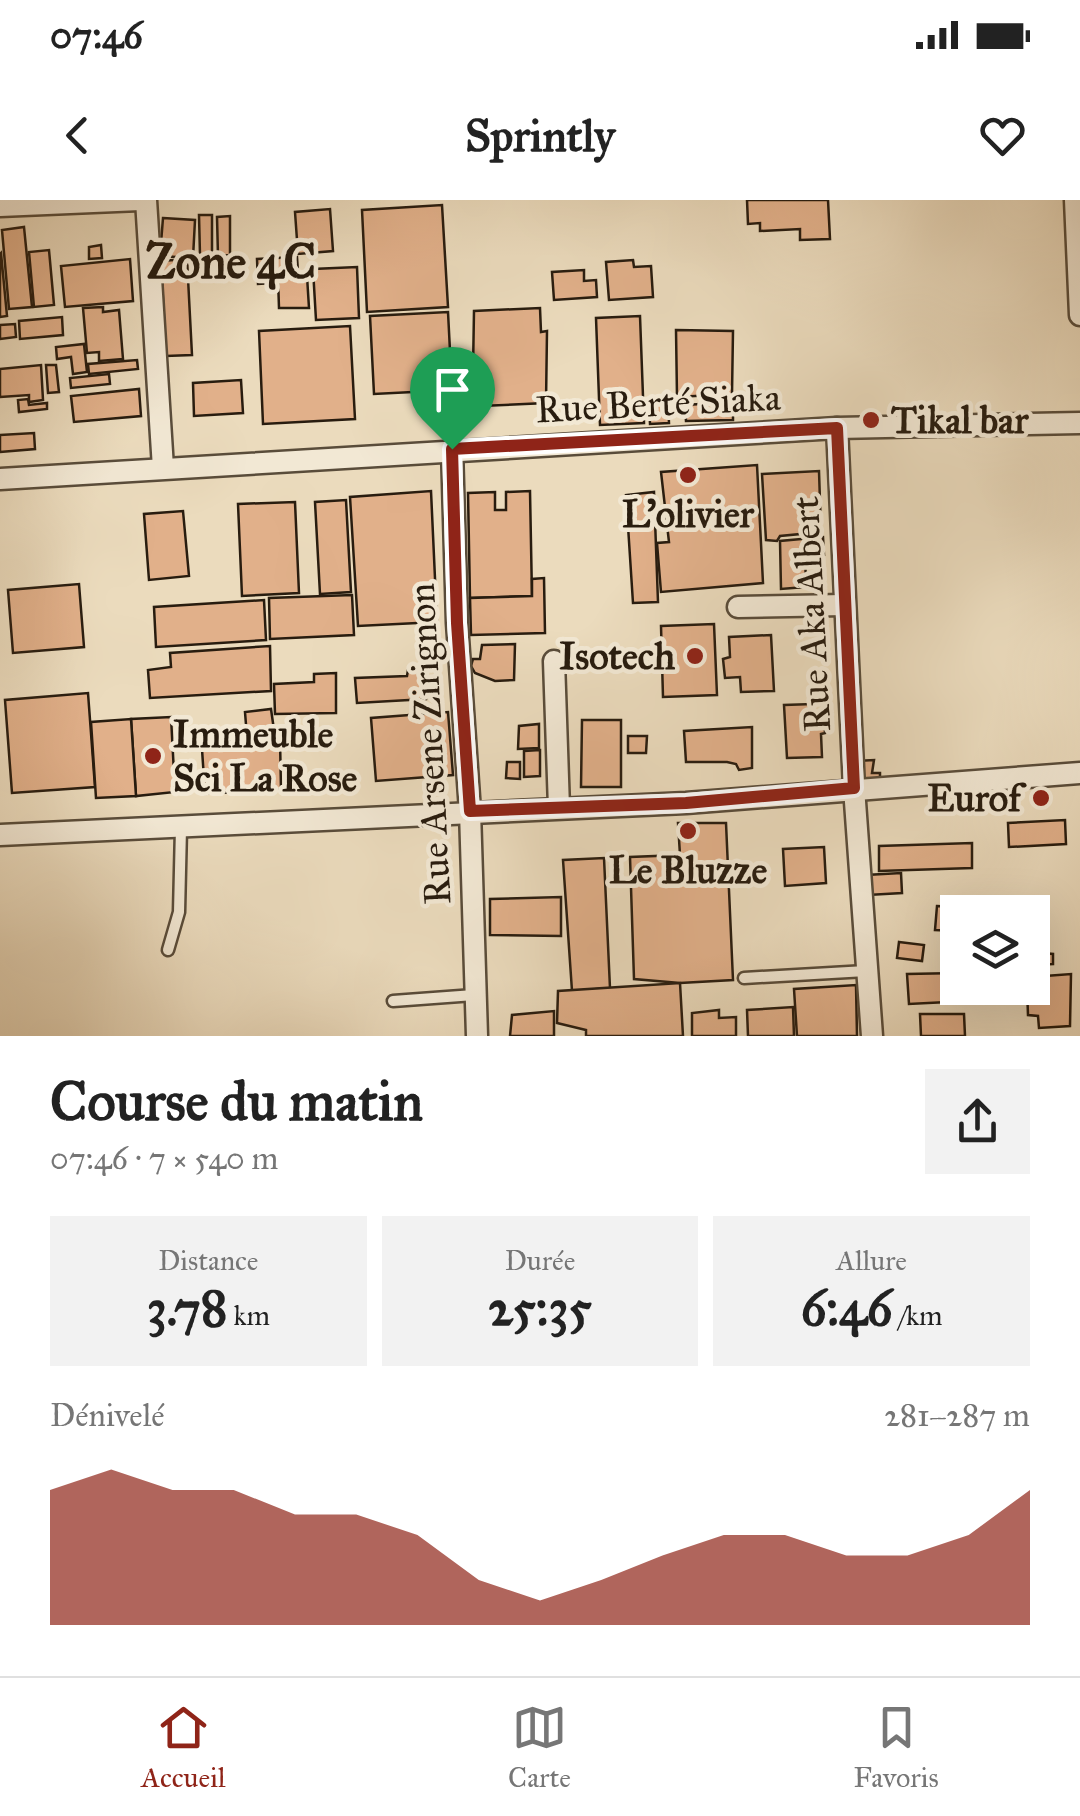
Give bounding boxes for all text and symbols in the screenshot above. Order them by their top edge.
text: 07:46 [50,12,143,58]
icon: back [50,108,105,163]
text: Sprintly [465,108,615,163]
icon: heart [975,108,1030,163]
district label: Zone 4C [146,232,316,291]
pin [410,347,495,450]
icon: arrive [425,362,480,417]
street label: Rue Berté Siaka [534,374,783,432]
place label: Tikal bar [891,397,1029,443]
marker: Tikal bar [860,409,882,431]
marker: L’olivier [677,464,699,486]
place label: L’olivier [622,491,755,537]
street label: Rue Aka Albert [782,495,840,733]
street label: Rue Arsene Zirignon [398,582,460,906]
place label: Isotech [559,633,676,679]
marker: Isotech [684,645,706,667]
place label: Immeuble Sci La Rose [173,711,358,801]
marker: Immeuble Sci La Rose [142,745,164,767]
place label: Eurof [927,775,1027,821]
marker: Eurof [1030,787,1052,809]
marker: Le Bluzze [677,820,699,842]
place label: Le Bluzze [609,847,767,893]
map controls [940,895,1050,1005]
button: layers [940,895,1050,1005]
text: Course du matin [50,1068,423,1135]
button: share [925,1069,1030,1174]
text: 07:46 · 7 × 540 m [50,1139,278,1178]
text: Distance [158,1243,259,1278]
text: Durée [505,1243,575,1278]
text: Allure [836,1243,907,1278]
text: 3.78 [147,1278,227,1339]
text: 25:35 [488,1278,592,1339]
text: 6:46 [801,1278,892,1339]
text: km [227,1298,270,1333]
text: /km [892,1298,943,1333]
text: Dénivelé [50,1396,165,1435]
text: 281–287 m [884,1396,1030,1435]
tab: Accueil [141,1700,225,1795]
tab: Carte [508,1700,571,1795]
tab: Favoris [854,1700,939,1795]

